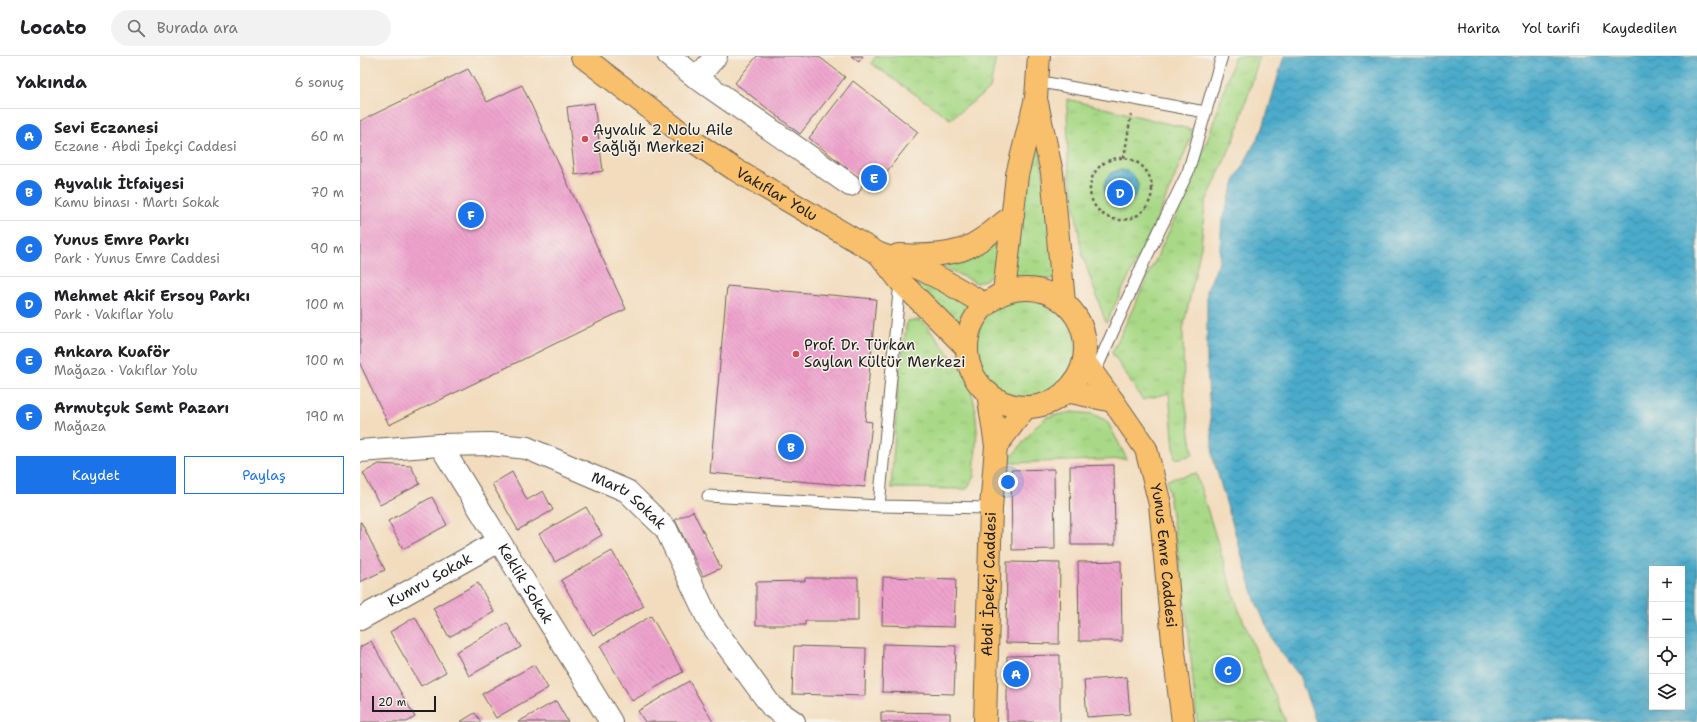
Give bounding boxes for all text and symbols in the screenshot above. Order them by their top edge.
search box [111,10,391,46]
text: Locato [20,15,87,40]
icon: search [125,17,147,39]
text: Burada ara [157,18,238,38]
text: Harita [1457,19,1500,37]
text: Yol tarifi [1522,19,1580,37]
text: Kaydedilen [1602,19,1677,37]
text: Yakında [16,71,87,93]
text: 6 sonuç [295,74,344,91]
text: Sevi Eczanesi [54,118,158,138]
place label: Ayvalık 2 Nolu Aile Sağlığı Merkezi [593,120,733,157]
text: A [24,128,34,145]
text: 60 m [311,128,344,145]
marker: Ayvalık 2 Nolu Aile Sağlığı Merkezi [580,134,590,144]
text: Eczane · Abdi İpekçi Caddesi [54,138,237,155]
street label: Vakıflar Yolu [732,162,821,226]
pin: E [861,163,887,193]
text: Ayvalık İtfaiyesi [54,174,184,194]
pin: D [1107,178,1133,208]
text: B [25,184,33,201]
text: 70 m [310,184,344,201]
text: Kamu binası · Martı Sokak [54,194,220,211]
pin: F [458,200,484,230]
text: Yunus Emre Parkı [54,230,189,250]
text: C [25,240,33,257]
text: 90 m [310,240,344,257]
text: Park · Yunus Emre Caddesi [54,250,220,267]
text: Mehmet Akif Ersoy Parkı [54,286,250,306]
text: D [24,296,34,313]
text: 100 m [305,296,344,313]
text: Park · Vakıflar Yolu [54,306,174,323]
place label: Prof. Dr. Türkan Saylan Kültür Merkezi [804,335,965,372]
text: Ankara Kuaför [54,342,170,362]
marker: Prof. Dr. Türkan Saylan Kültür Merkezi [791,349,801,359]
text: E [25,352,33,369]
text: 100 m [305,352,344,369]
text: Mağaza · Vakıflar Yolu [54,362,198,379]
text: Armutçuk Semt Pazarı [54,398,229,418]
text: F [25,408,33,425]
text: 190 m [305,408,344,425]
text: Mağaza [54,418,106,435]
pin: B [778,432,804,462]
button: Kaydet [16,456,176,494]
button: Paylaş [184,456,344,494]
street label: Martı Sokak [588,467,671,534]
your location [998,472,1018,492]
street label: Yunus Emre Caddesi [1145,481,1182,628]
street label: Abdi İpekçi Caddesi [977,512,1001,657]
street label: Keklik Sokak [493,540,558,628]
street label: Kumru Sokak [384,548,476,612]
map controls [1649,566,1685,710]
button: + [1649,566,1685,602]
button: − [1649,602,1685,638]
button: locate [1649,638,1685,674]
pin: C [1215,655,1241,685]
pin: A [1003,659,1029,689]
button: layers [1649,674,1685,710]
scale bar [372,694,436,713]
text: 20 m [378,695,406,710]

